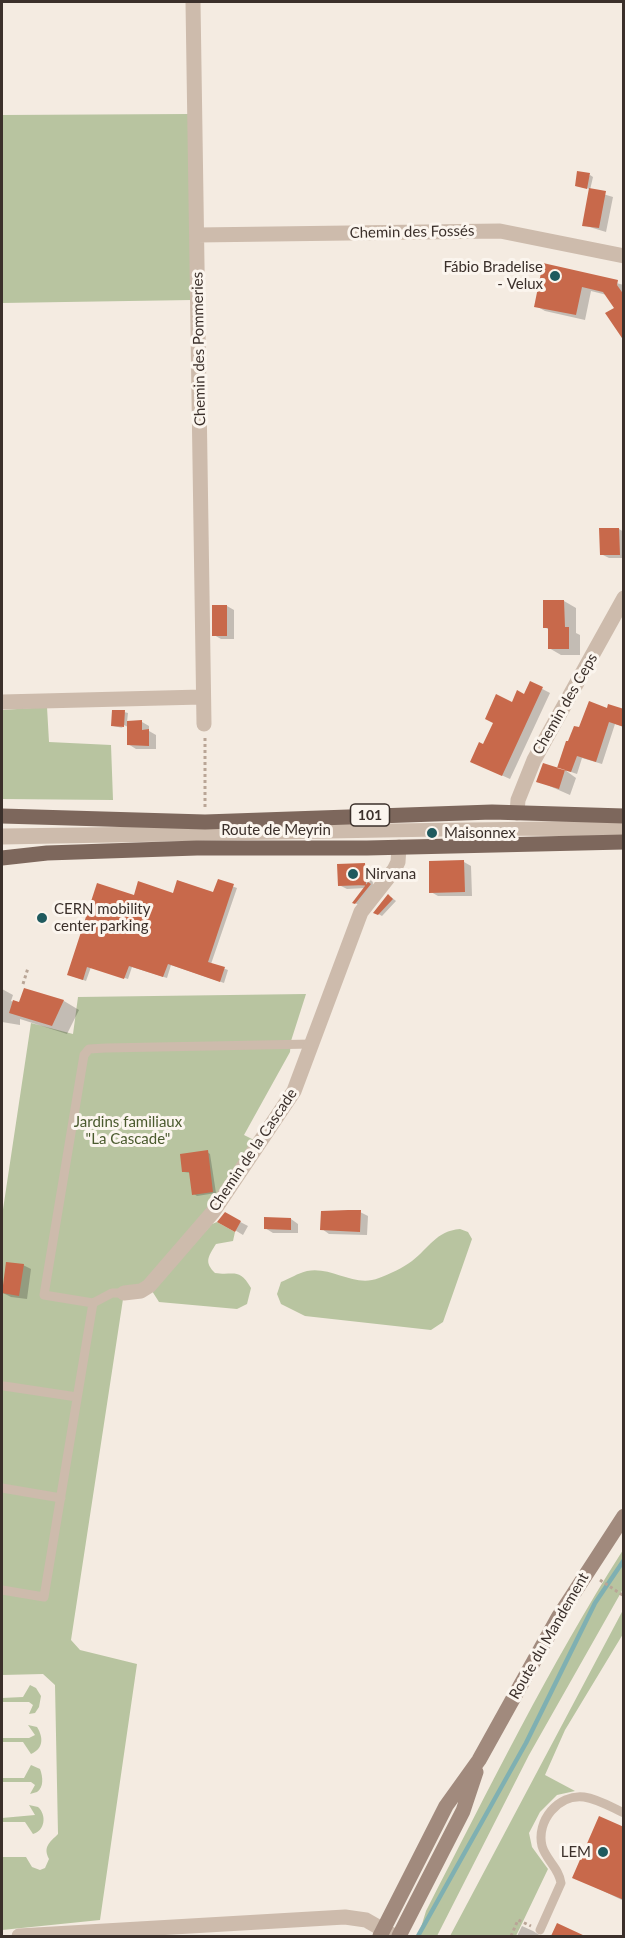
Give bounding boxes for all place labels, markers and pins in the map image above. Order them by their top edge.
place label: Fábio Bradelise - Velux [444,258,543,293]
marker: Fábio Bradelise - Velux [548,269,562,283]
place label: Maisonnex [444,824,516,842]
marker: Maisonnex [425,826,439,840]
place label: Nirvana [365,865,416,883]
marker: Nirvana [346,867,360,881]
place label: CERN mobility center parking [54,900,150,935]
marker: CERN mobility center parking [35,911,49,925]
place label: LEM [561,1843,591,1861]
marker: LEM [596,1845,610,1859]

